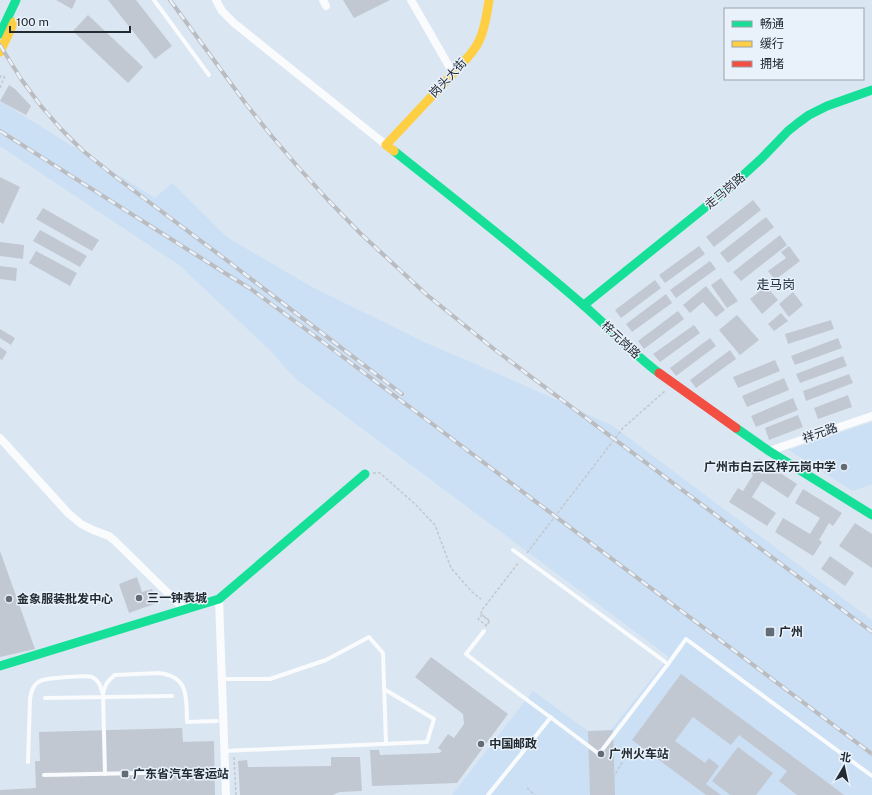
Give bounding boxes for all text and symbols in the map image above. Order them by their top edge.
scale bar [10,8,130,34]
legend [724,8,864,80]
text: 100 m [16,15,49,29]
text: 畅通 [760,17,784,31]
text: 缓行 [760,37,784,51]
street label: 岗头大街 [427,56,469,100]
text: 拥堵 [760,57,784,71]
street label: 走马岗路 [702,170,748,212]
district label: 走马岗 [756,277,796,292]
street label: 梓元岗路 [599,319,643,361]
street label: 祥元路 [801,421,839,445]
place label: 广州市白云区梓元岗中学 [704,460,836,474]
marker: 广州市白云区梓元岗中学 [839,462,849,472]
place label: 三一钟表城 [147,591,207,605]
place label: 金象服装批发中心 [17,592,113,606]
marker: 三一钟表城 [134,593,144,603]
marker: 金象服装批发中心 [4,594,14,604]
place label: 广州 [779,625,803,639]
marker: 广州 [764,626,776,638]
place label: 中国邮政 [489,737,537,751]
marker: 中国邮政 [476,739,486,749]
place label: 广州火车站 [609,747,669,761]
north arrow [824,747,864,787]
marker: 广州火车站 [596,749,606,759]
text: 北 [839,750,852,764]
place label: 广东省汽车客运站 [133,767,229,781]
marker: 广东省汽车客运站 [120,769,130,779]

